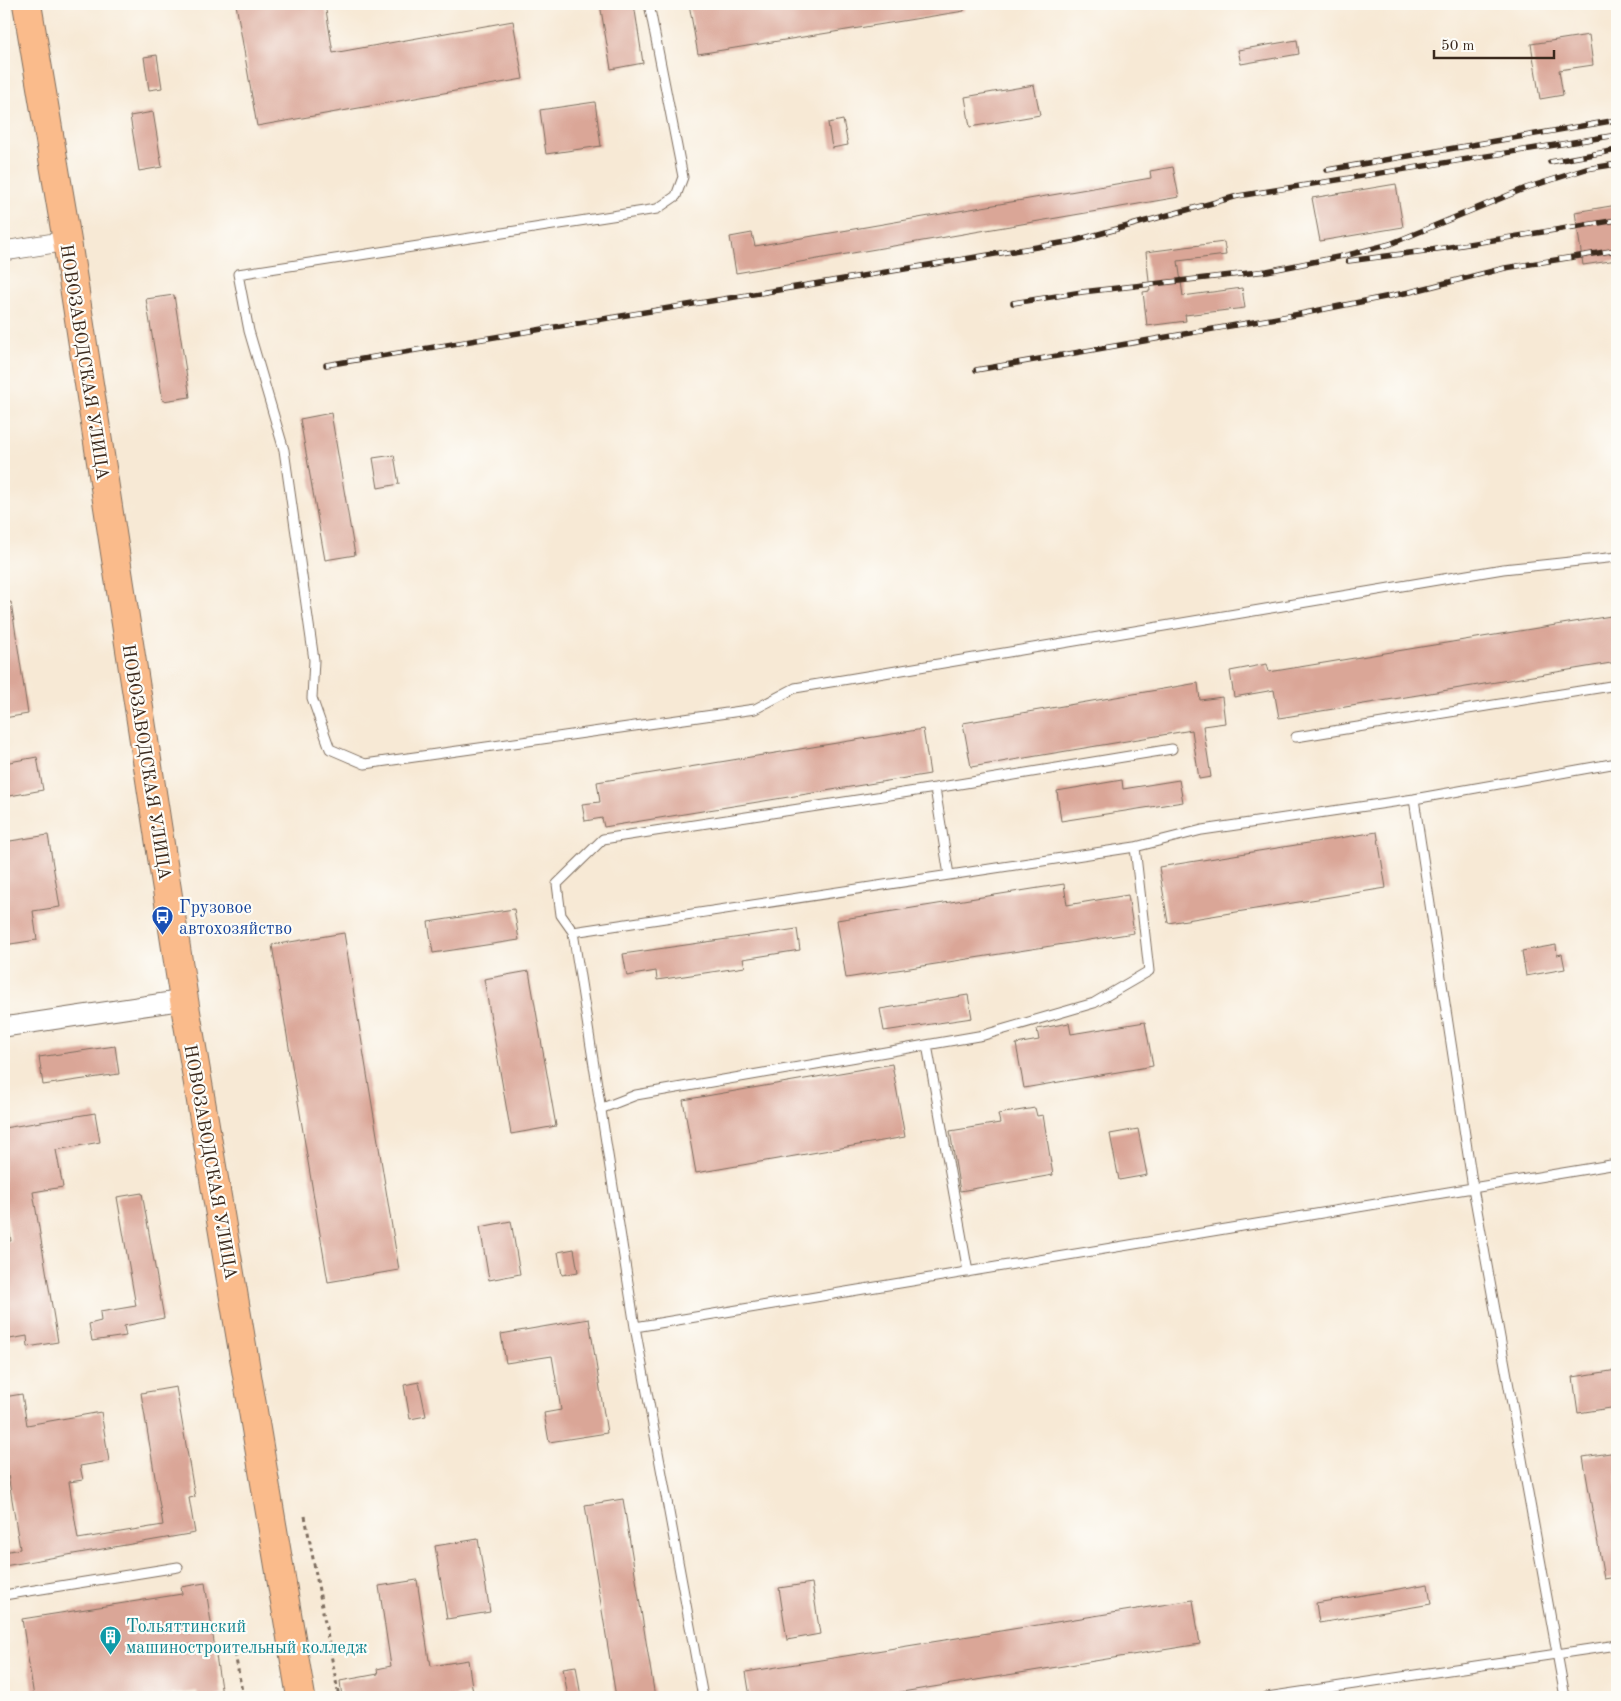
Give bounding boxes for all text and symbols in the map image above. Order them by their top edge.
scale bar [1434,28,1554,60]
text: 50 m [1441,39,1475,54]
street label: НОВОЗАВОДСКАЯ УЛИЦА [56,243,112,482]
street label: НОВОЗАВОДСКАЯ УЛИЦА [118,643,174,882]
place label: Грузовое автохозяйство [179,899,292,938]
bus stop icon: Грузовое автохозяйство [151,905,175,936]
street label: НОВОЗАВОДСКАЯ УЛИЦА [180,1043,240,1282]
place label: Тольяттинский машиностроительный колледж [126,1618,368,1657]
building icon: Тольяттинский машиностроительный колледж [98,1624,122,1655]

